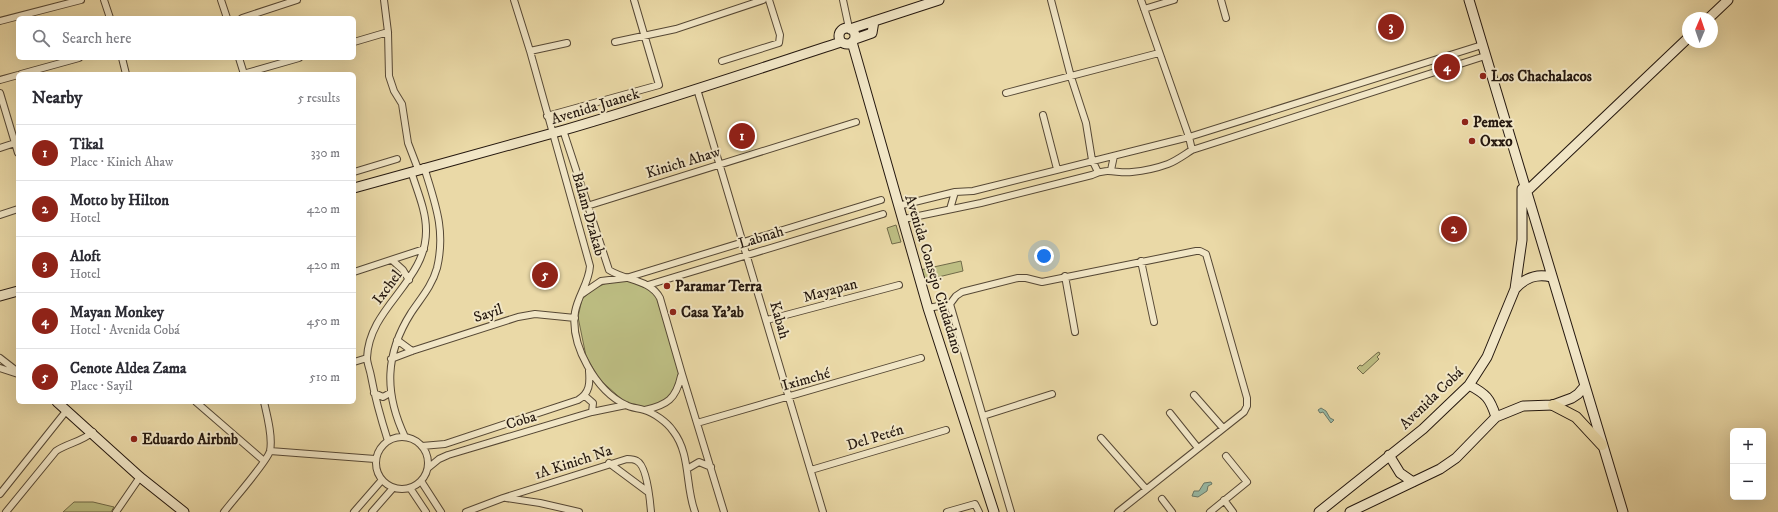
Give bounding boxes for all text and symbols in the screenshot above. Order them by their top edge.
pin: 3 [1378,12,1404,42]
north arrow [1682,12,1718,48]
search box [16,16,356,60]
icon: search [30,27,52,49]
text: Search here [62,29,131,48]
pin: 4 [1434,52,1460,82]
place label: Los Chachalacos [1491,67,1592,86]
marker: Los Chachalacos [1478,71,1488,81]
street label: Avenida Juanek [549,84,642,129]
text: Nearby [32,87,82,109]
text: 5 results [298,90,340,106]
place label: Pemex [1473,113,1513,132]
marker: Pemex [1460,117,1470,127]
pin: 1 [729,121,755,151]
place label: Oxxo [1480,132,1513,151]
text: Tikal [70,135,103,154]
marker: Oxxo [1467,136,1477,146]
street label: Kinich Ahaw [644,142,723,183]
text: 1 [43,145,47,161]
text: 330 m [311,145,340,161]
text: Place · Kinich Ahaw [70,154,173,170]
street label: Balam Dzakab [568,170,610,258]
text: Motto by Hilton [70,191,169,210]
street label: Avenida Consejo Ciudadano [900,192,967,356]
text: 2 [42,201,48,217]
text: 420 m [307,201,340,217]
text: Hotel [70,210,101,226]
pin: 2 [1441,214,1467,244]
street label: Labnah [736,222,786,253]
your location [1034,246,1054,266]
text: Aloft [70,247,101,266]
text: 3 [43,257,47,273]
text: 420 m [307,257,340,273]
pin: 5 [532,260,558,290]
text: Hotel [70,266,101,282]
street label: Ixchel [368,266,407,308]
street label: Mayapan [801,274,859,307]
place label: Paramar Terra [675,277,763,296]
marker: Paramar Terra [662,281,672,291]
street label: Kabah [765,299,794,341]
street label: Sayil [471,300,506,327]
text: Mayan Monkey [70,303,164,322]
place label: Casa Ya'ab [681,303,744,322]
marker: Casa Ya'ab [668,307,678,317]
text: 4 [41,313,49,329]
text: 450 m [307,313,340,329]
text: Hotel · Avenida Cobá [70,322,180,338]
text: Cenote Aldea Zama [70,359,187,378]
street label: Iximché [780,363,833,395]
street label: Avenida Cobá [1395,363,1468,433]
text: 5 [42,369,48,385]
text: 510 m [309,369,340,385]
text: Place · Sayil [70,378,132,394]
street label: Coba [504,407,539,434]
street label: Del Petén [844,420,906,455]
map controls [1730,428,1766,500]
button: + [1730,428,1766,464]
place label: Eduardo Airbnb [142,430,238,449]
marker: Eduardo Airbnb [129,434,139,444]
street label: 1A Kinich Na [532,441,615,484]
button: − [1730,464,1766,500]

